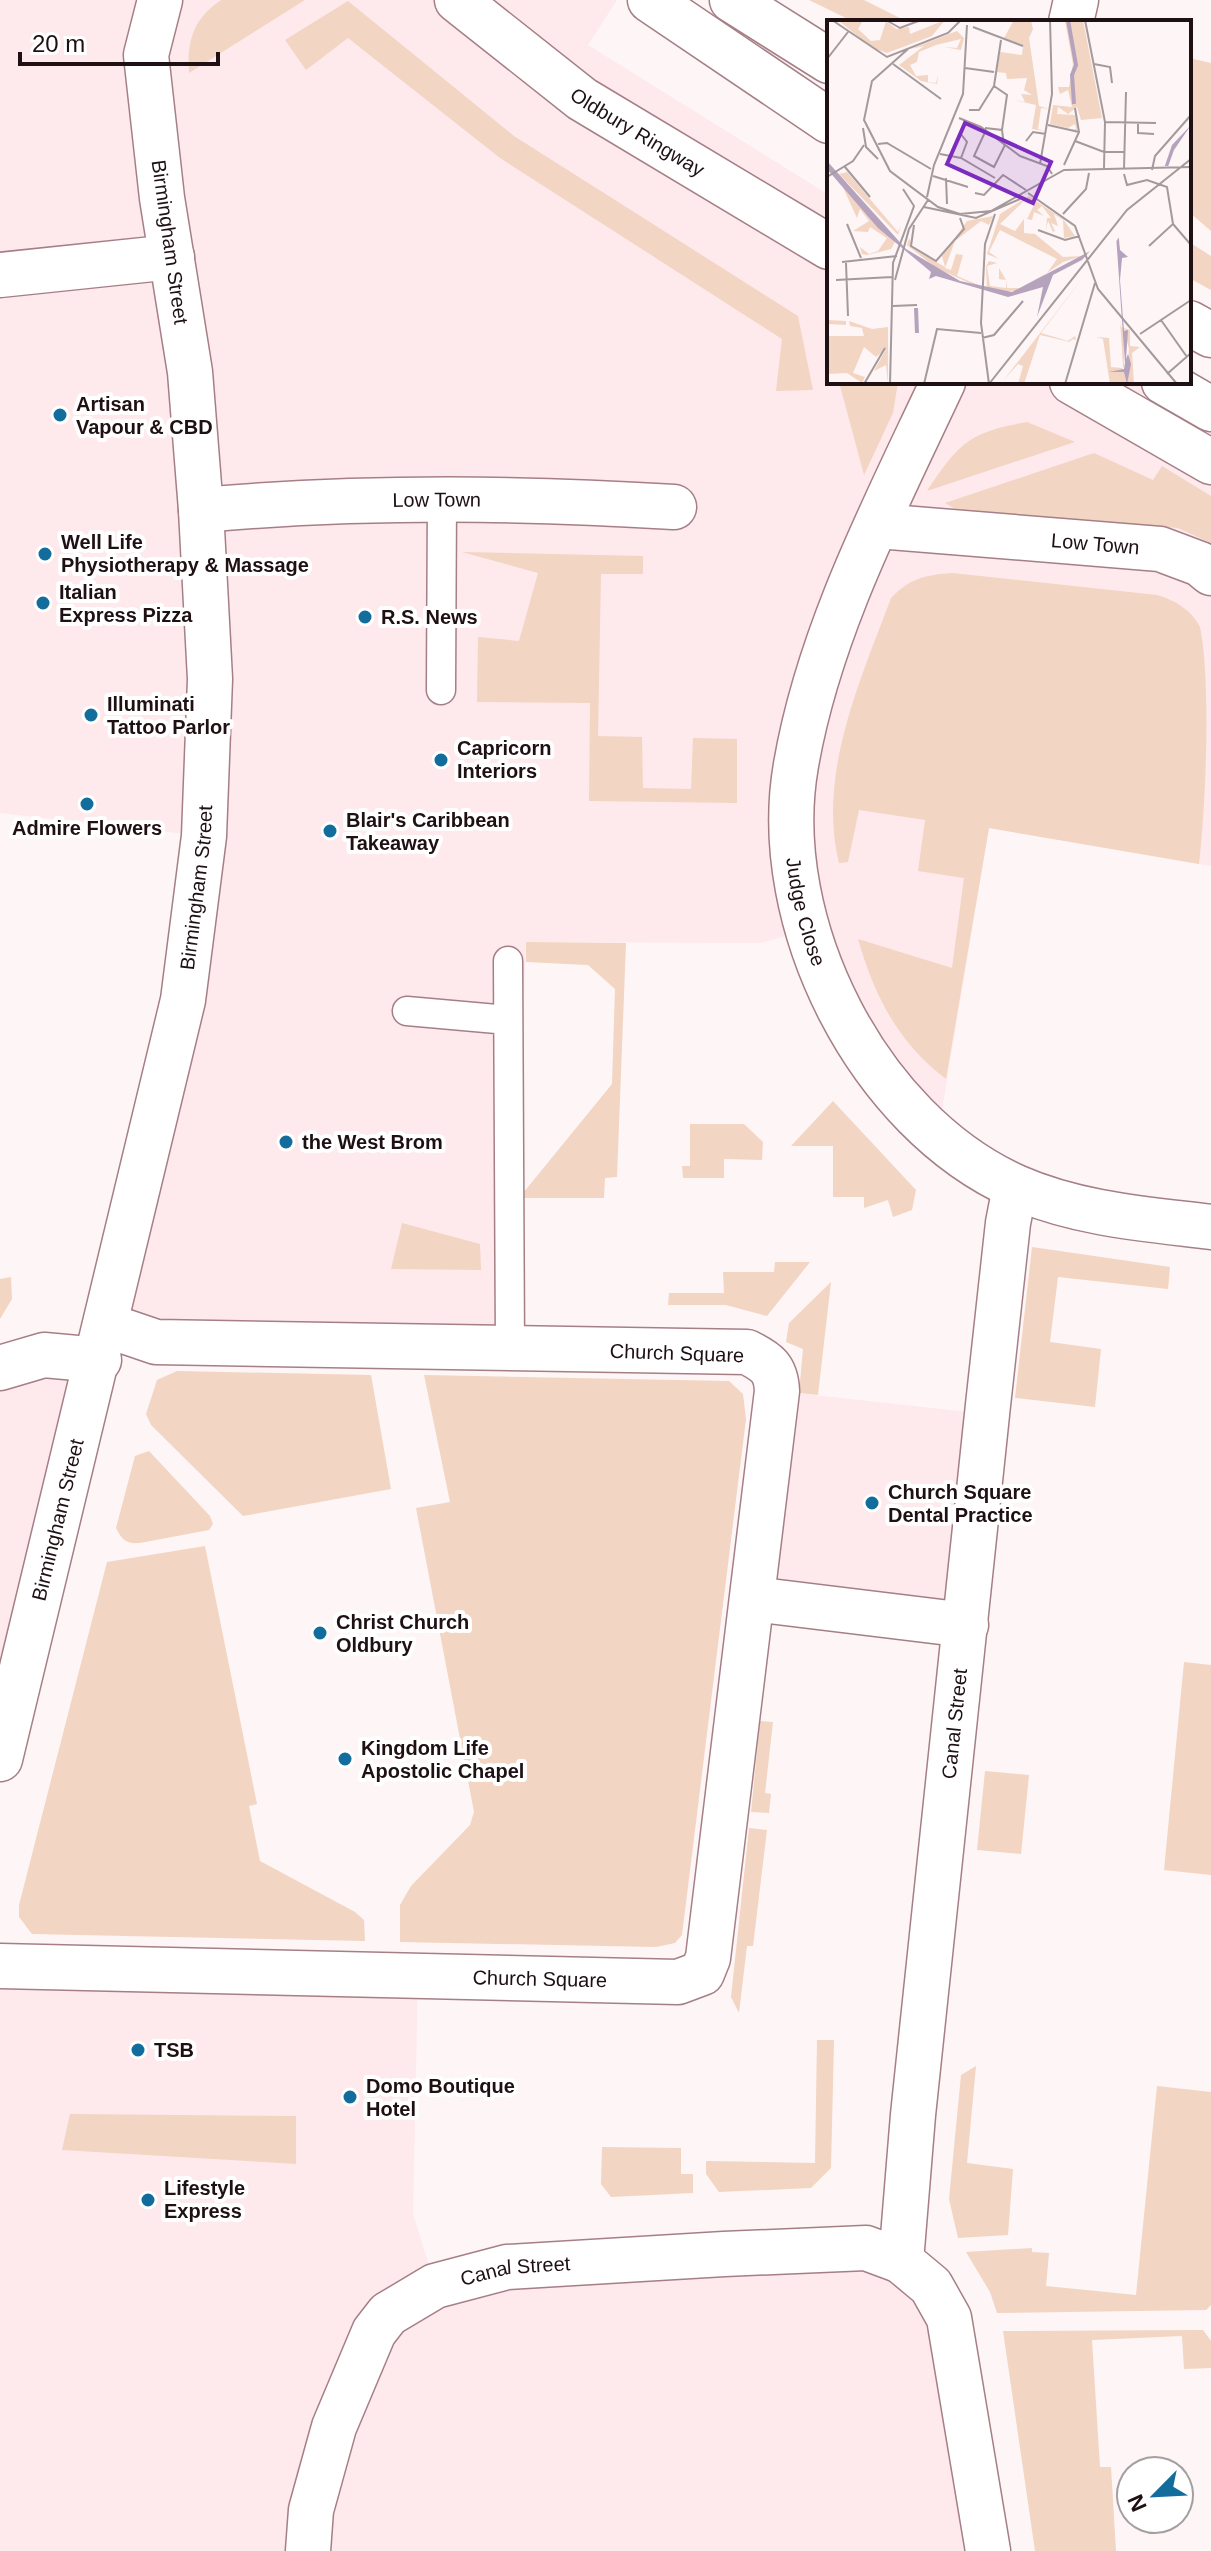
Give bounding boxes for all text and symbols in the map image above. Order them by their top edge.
scale bar [20,16,218,66]
inset map [827,20,1191,384]
text: 20 m [32,30,85,57]
street label: Oldbury Ringway [566,83,708,181]
street label: Birmingham Street [148,158,192,326]
place label: Artisan Vapour & CBD [76,393,213,438]
marker: Artisan Vapour & CBD [51,406,69,424]
street label: Low Town [392,488,481,511]
street label: Low Town [1050,529,1140,558]
place label: Well Life Physiotherapy & Massage [61,531,309,576]
marker: Well Life Physiotherapy & Massage [36,545,54,563]
place label: Italian Express Pizza [59,581,193,626]
marker: Italian Express Pizza [34,594,52,612]
place label: R.S. News [381,606,478,628]
marker: R.S. News [356,608,374,626]
place label: Illuminati Tattoo Parlor [107,693,230,738]
marker: Illuminati Tattoo Parlor [82,706,100,724]
place label: Capricorn Interiors [457,737,551,782]
marker: Capricorn Interiors [432,751,450,769]
marker: Admire Flowers [78,795,96,813]
street label: Birmingham Street [176,804,216,971]
place label: Blair's Caribbean Takeaway [346,809,510,854]
place label: Admire Flowers [12,817,162,839]
marker: Blair's Caribbean Takeaway [321,822,339,840]
street label: Judge Close [782,856,830,969]
place label: the West Brom [302,1131,443,1153]
marker: the West Brom [277,1133,295,1151]
street label: Church Square [609,1340,745,1366]
street label: Birmingham Street [28,1436,88,1603]
place label: Church Square Dental Practice [888,1481,1033,1526]
marker: Church Square Dental Practice [863,1494,881,1512]
place label: Christ Church Oldbury [336,1611,469,1656]
marker: Christ Church Oldbury [311,1624,329,1642]
street label: Canal Street [938,1667,971,1780]
place label: Kingdom Life Apostolic Chapel [361,1737,524,1782]
marker: Kingdom Life Apostolic Chapel [336,1750,354,1768]
street label: Church Square [472,1966,607,1991]
place label: TSB [154,2039,194,2061]
marker: TSB [129,2041,147,2059]
place label: Domo Boutique Hotel [366,2075,515,2120]
marker: Domo Boutique Hotel [341,2088,359,2106]
place label: Lifestyle Express [164,2177,245,2222]
marker: Lifestyle Express [139,2191,157,2209]
street label: Canal Street [458,2252,571,2290]
north arrow [1115,2455,1195,2535]
text: N [1123,2491,1152,2515]

